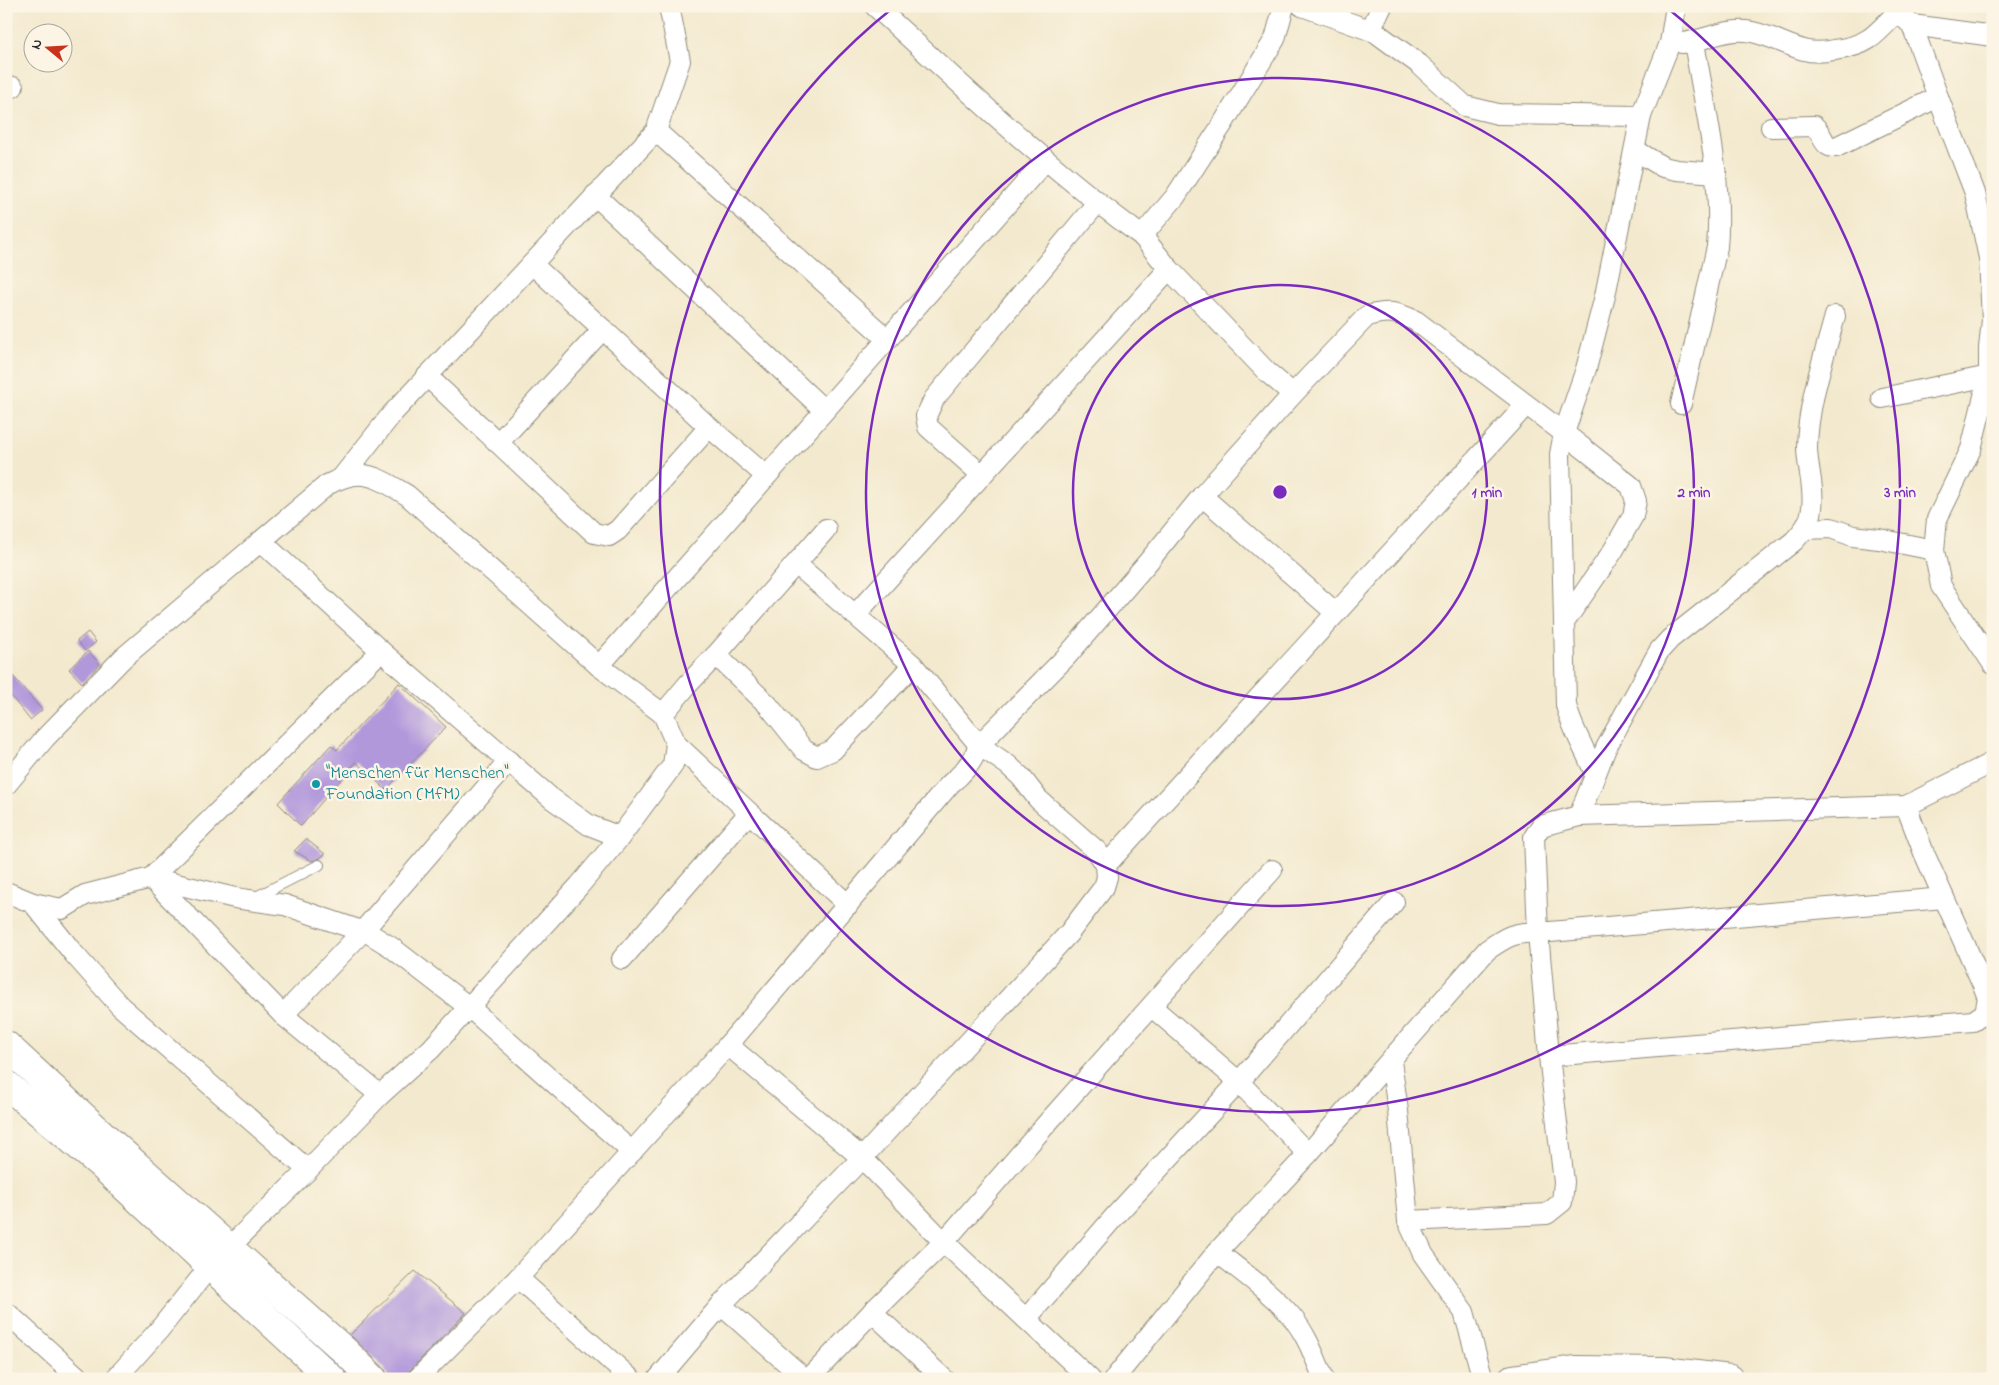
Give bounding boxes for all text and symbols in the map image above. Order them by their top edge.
north arrow [22,22,72,72]
text: N [26,37,49,52]
text: 1 min [1472,482,1503,504]
text: 2 min [1677,482,1711,504]
text: 3 min [1883,482,1916,504]
centre of rings [1271,483,1289,501]
place label: "Menschen für Menschen" Foundation (MfM) [325,761,509,808]
marker: "Menschen für Menschen" Foundation (MfM) [310,778,322,790]

